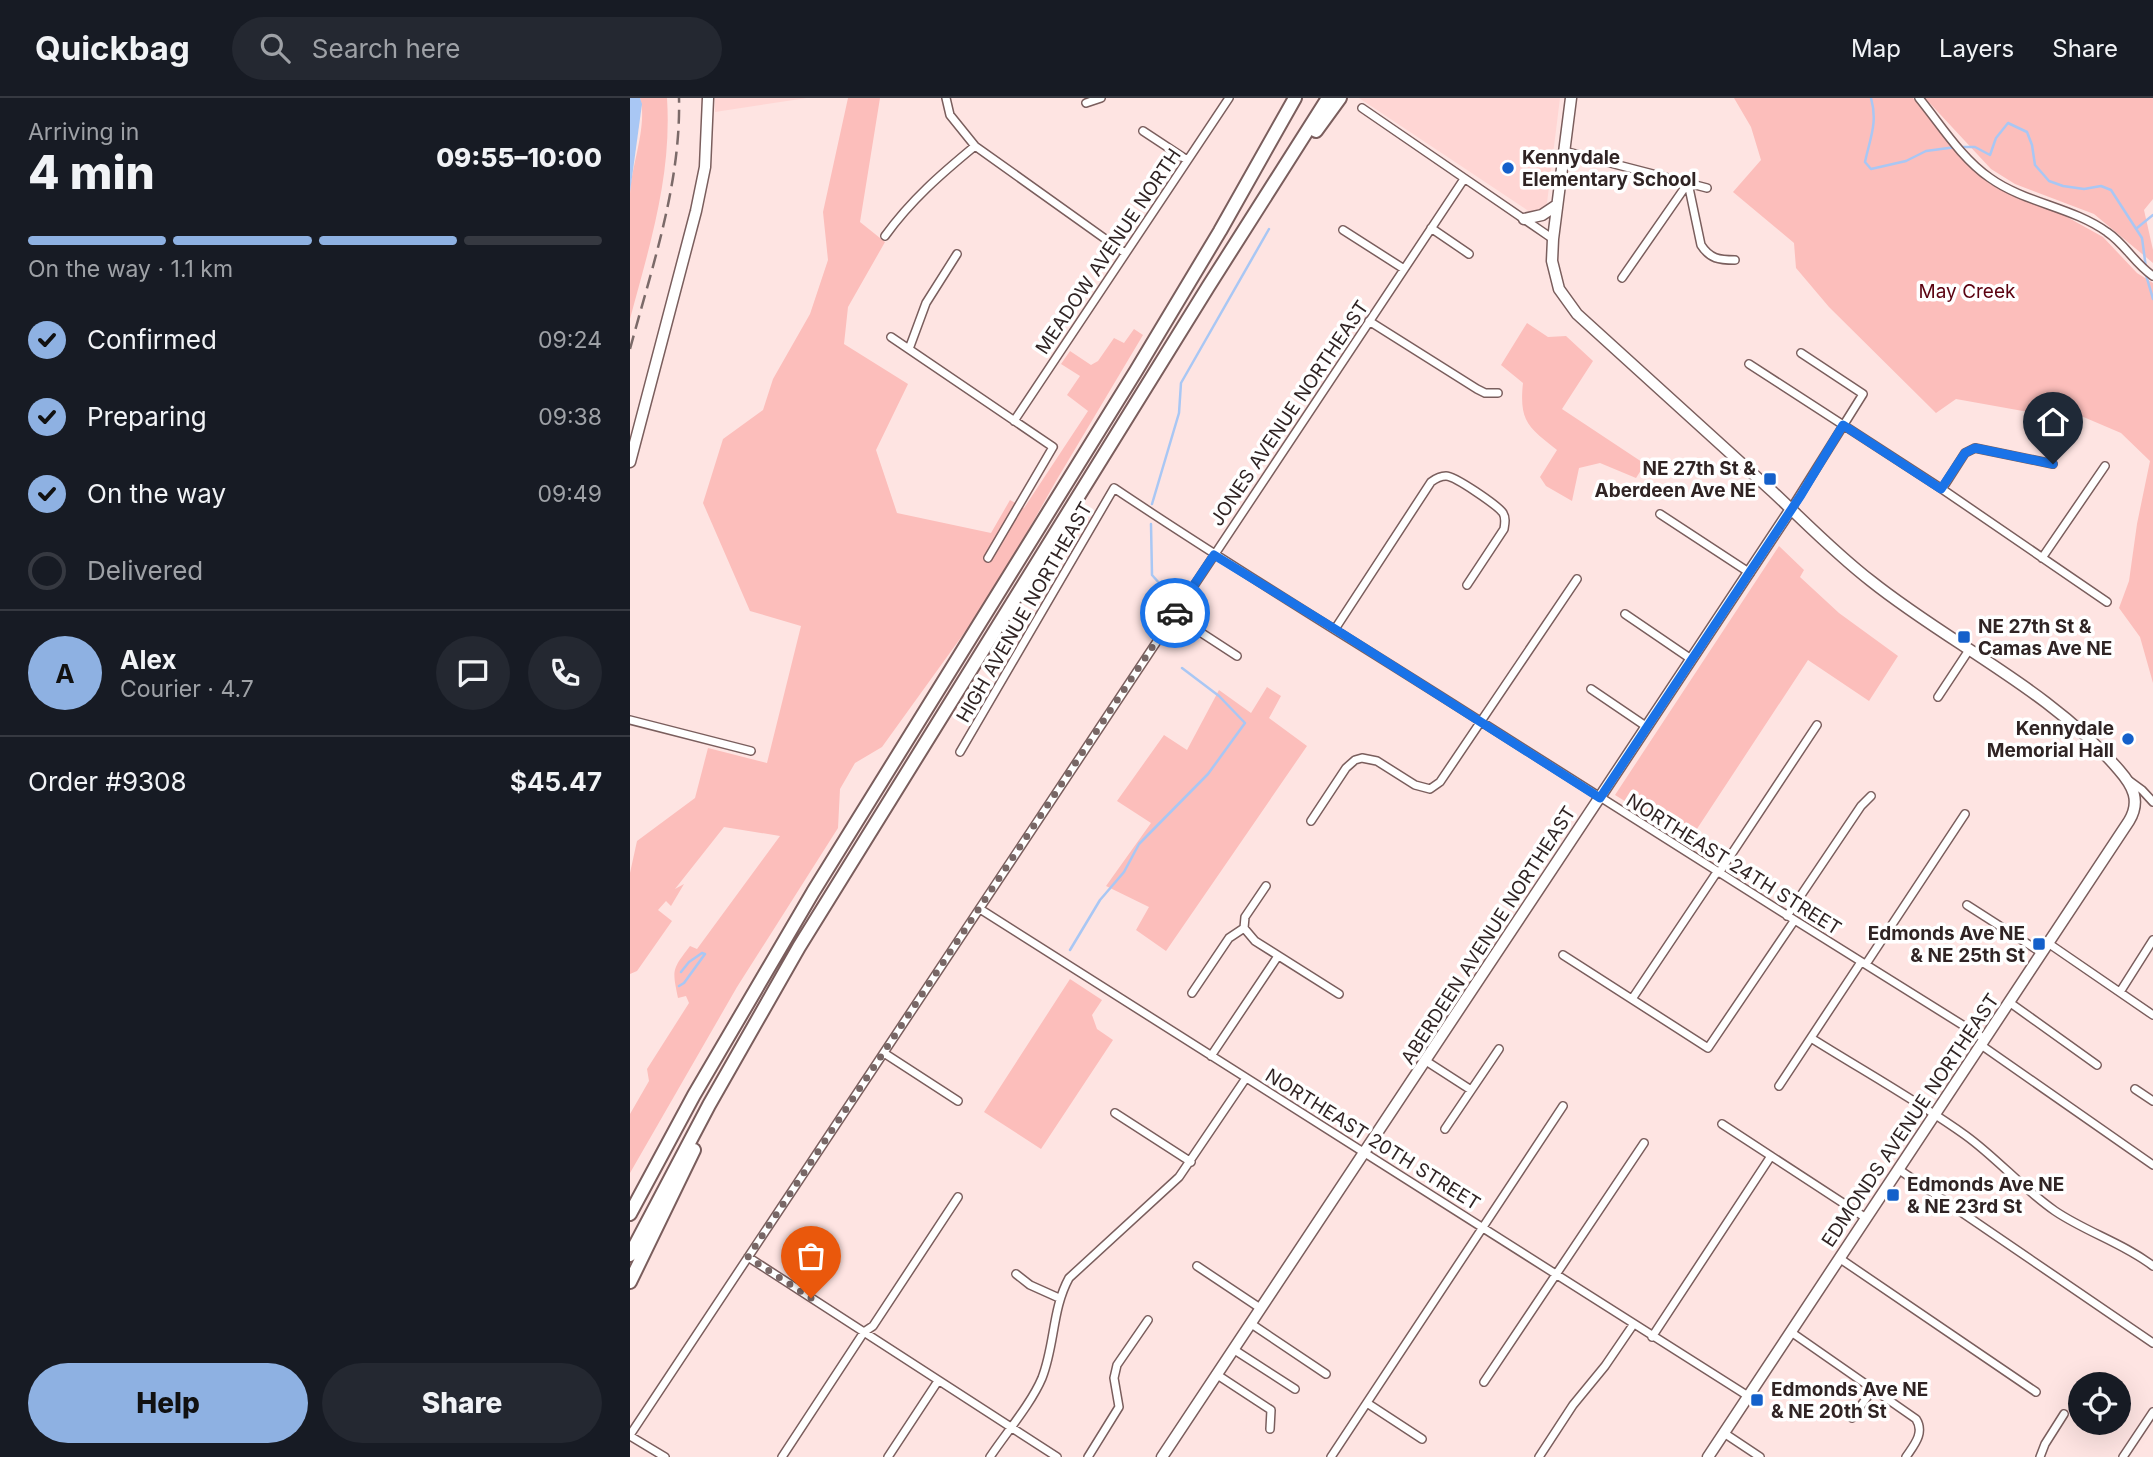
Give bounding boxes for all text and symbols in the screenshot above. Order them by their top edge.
search box [232,17,722,80]
text: Quickbag [35,28,190,68]
icon: search [256,29,294,67]
text: Search here [312,33,460,64]
text: Map [1851,34,1901,63]
text: Layers [1939,34,2014,63]
text: Share [2052,34,2118,63]
text: Arriving in [28,118,139,146]
text: 09:55–10:00 [436,142,602,173]
text: 4 min [28,144,155,200]
street label: MEADOW AVENUE NORTH [1031,144,1186,358]
place label: Kennydale Elementary School [1522,146,1696,191]
marker: Kennydale Elementary School [1500,160,1516,176]
text: On the way · 1.1 km [28,255,233,283]
park label: May Creek [1919,280,2016,303]
street label: JONES AVENUE NORTHEAST [1205,296,1374,530]
icon: check [28,321,66,359]
text: Confirmed [87,324,217,355]
text: 09:24 [538,326,602,354]
pin [2023,392,2083,464]
icon: check [28,398,66,436]
text: Preparing [87,401,207,432]
text: 09:38 [538,403,602,431]
icon: home [2034,403,2072,441]
place label: NE 27th St & Aberdeen Ave NE [1595,457,1756,502]
marker: NE 27th St & Aberdeen Ave NE [1762,471,1778,487]
icon: check [28,475,66,513]
text: On the way [87,478,226,509]
text: 09:49 [537,480,602,508]
street label: HIGH AVENUE NORTHEAST [952,498,1097,727]
text: Delivered [87,555,203,586]
courier [1140,578,1210,648]
icon: car [1156,594,1194,632]
place label: NE 27th St & Camas Ave NE [1978,615,2112,660]
marker: NE 27th St & Camas Ave NE [1956,629,1972,645]
button: chat [436,636,510,710]
button: phone [528,636,602,710]
text: Alex [120,644,177,675]
text: A [55,658,75,689]
text: Courier · 4.7 [120,675,254,703]
place label: Kennydale Memorial Hall [1987,717,2114,762]
marker: Kennydale Memorial Hall [2120,731,2136,747]
text: Order #9308 [28,766,187,797]
text: $45.47 [510,766,602,797]
street label: NORTHEAST 24TH STREET [1622,789,1845,940]
street label: ABERDEEN AVENUE NORTHEAST [1396,802,1581,1069]
place label: Edmonds Ave NE & NE 25th St [1868,922,2025,967]
marker: Edmonds Ave NE & NE 25th St [2031,936,2047,952]
street label: EDMONDS AVENUE NORTHEAST [1817,989,2004,1251]
street label: NORTHEAST 20TH STREET [1261,1064,1484,1215]
place label: Edmonds Ave NE & NE 23rd St [1907,1173,2064,1218]
marker: Edmonds Ave NE & NE 23rd St [1885,1187,1901,1203]
pin [781,1226,841,1298]
icon: bag [792,1237,830,1275]
button: Help [28,1363,308,1443]
button: Share [322,1363,602,1443]
map controls [2068,1372,2131,1435]
button: locate [2068,1372,2131,1435]
place label: Edmonds Ave NE & NE 20th St [1771,1378,1928,1423]
marker: Edmonds Ave NE & NE 20th St [1749,1392,1765,1408]

